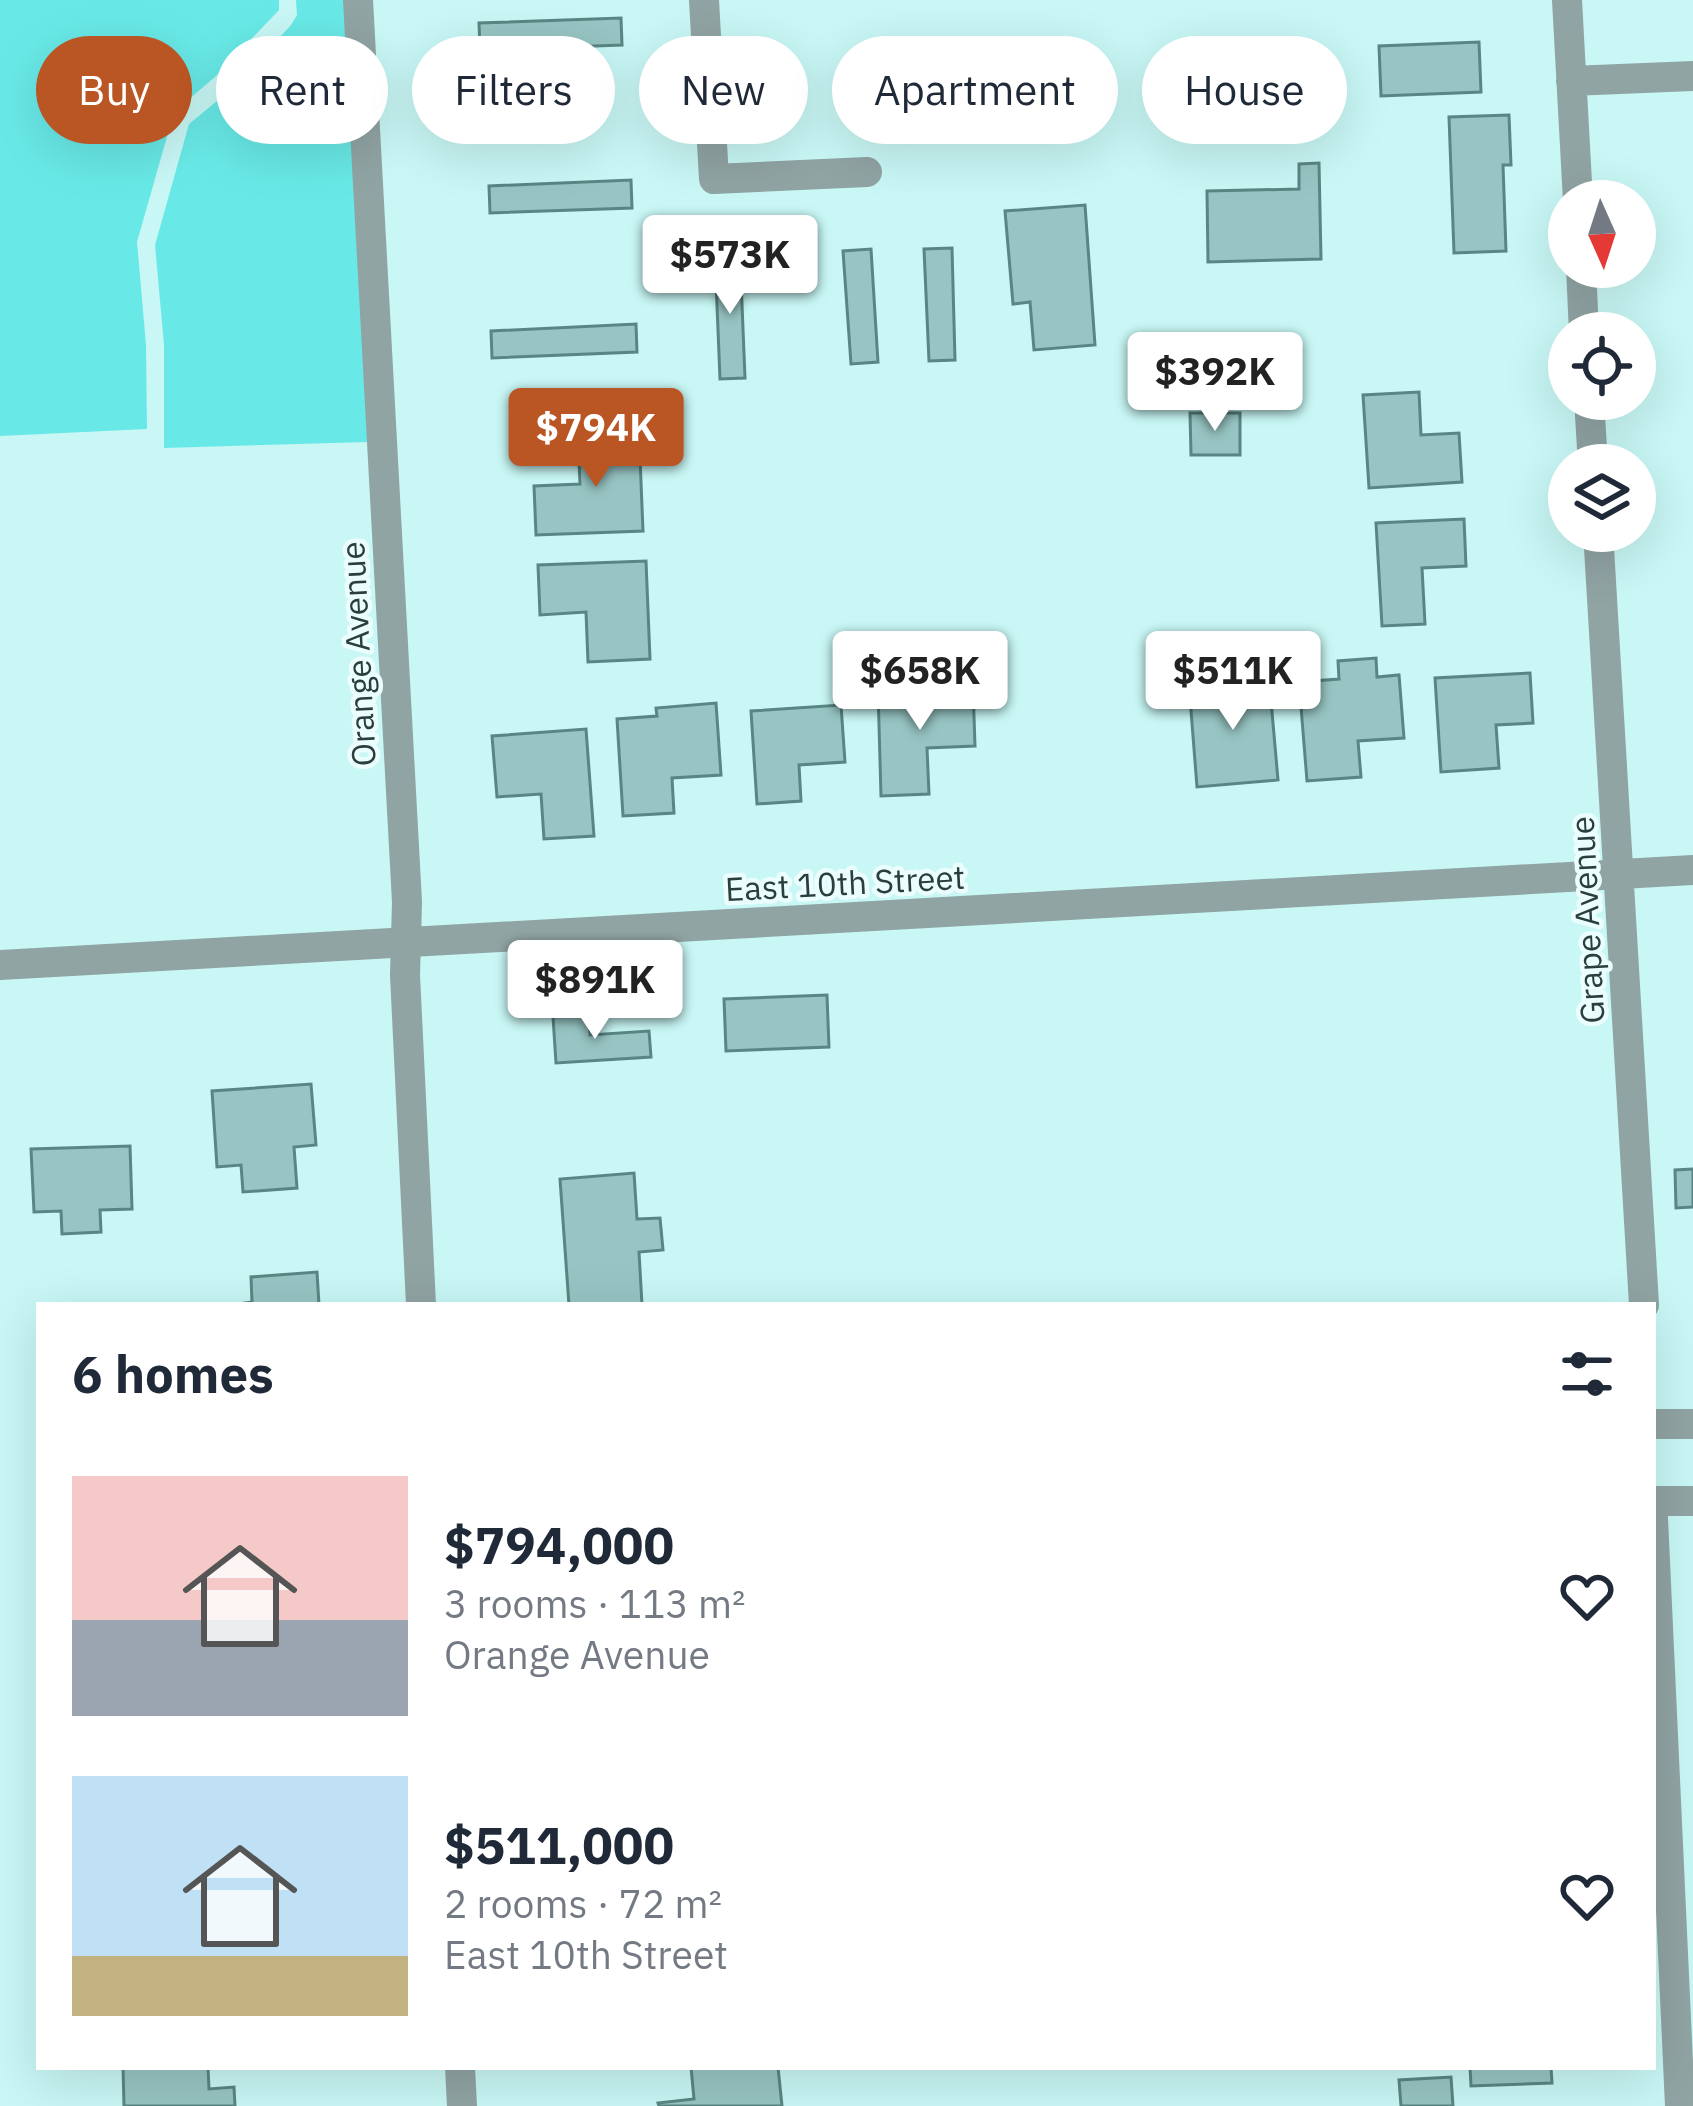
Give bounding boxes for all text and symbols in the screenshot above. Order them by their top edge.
chip: Buy [36,36,192,144]
chip: Rent [216,36,388,144]
chip: Filters [412,36,615,144]
chip: New [639,36,808,144]
chip: Apartment [832,36,1118,144]
chip: House [1142,36,1347,144]
north arrow [1548,180,1656,288]
map controls [1548,180,1656,552]
pin: $573K [646,215,814,317]
text: $573K [670,228,790,279]
button: locate [1548,312,1656,420]
pin: $392K [1131,332,1299,434]
text: $392K [1155,345,1275,396]
pin: $794K [512,388,680,490]
text: $794K [536,401,656,452]
button: layers [1548,444,1656,552]
street label: Orange Avenue [330,541,385,768]
pin: $658K [836,631,1004,733]
pin: $511K [1149,631,1317,733]
text: $658K [860,644,980,695]
text: $511K [1173,644,1293,695]
street label: Grape Avenue [1560,815,1613,1025]
street label: East 10th Street [724,855,966,910]
pin: $891K [511,940,679,1042]
text: $891K [535,953,655,1004]
text: 6 homes [72,1341,274,1407]
icon: filters [1554,1341,1620,1407]
text: $794,000 [444,1512,674,1578]
icon: home [168,1524,312,1668]
icon: heart [1554,1563,1620,1629]
text: 3 rooms · 113 m² [444,1578,746,1629]
text: Orange Avenue [444,1629,710,1680]
text: $511,000 [444,1812,674,1878]
icon: home [168,1824,312,1968]
icon: heart [1554,1863,1620,1929]
text: 2 rooms · 72 m² [444,1878,722,1929]
text: East 10th Street [444,1929,728,1980]

